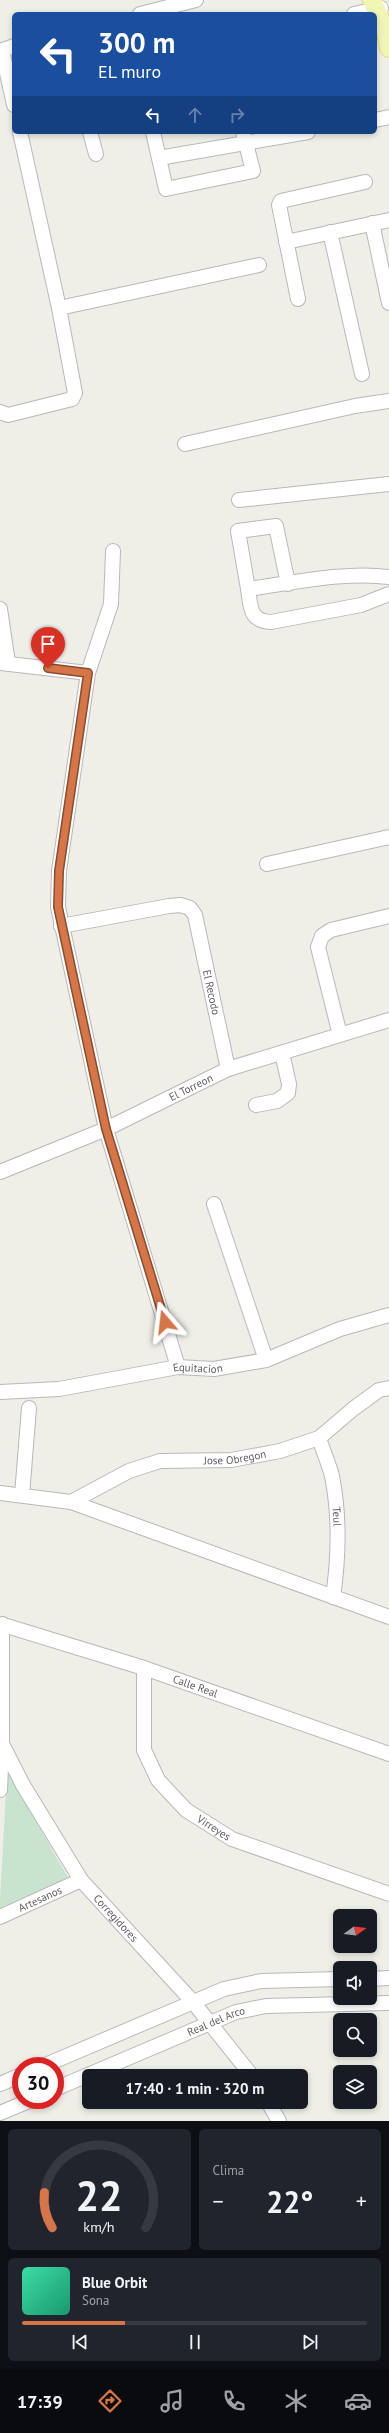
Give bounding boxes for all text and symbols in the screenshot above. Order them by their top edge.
text: 300 m [98,24,175,61]
icon: left [32,28,84,80]
text: EL muro [98,60,161,83]
icon: left [142,104,164,126]
icon: ahead [184,104,206,126]
icon: right [226,104,248,126]
pin [31,627,65,668]
icon: arrive [37,633,59,655]
street label: El Recodo [200,968,223,1016]
street label: El Torreon [167,1071,215,1104]
position arrow [144,1301,186,1343]
street label: Equitacion [172,1360,224,1376]
street label: Jose Obregon [203,1447,267,1467]
street label: Teul [329,1506,345,1527]
street label: Calle Real [171,1672,221,1701]
street label: Virreyes [193,1811,234,1844]
street label: Artesanos [16,1883,64,1915]
street label: Corregidores [91,1891,141,1945]
north arrow [333,1909,377,1953]
map controls [333,1909,377,2109]
button: sound [333,1961,377,2005]
street label: Real del Arco [185,2003,246,2039]
button: search [333,2013,377,2057]
speed limit sign: 30 [12,2057,64,2109]
button: layers [333,2065,377,2109]
text: 17:40 · 1 min · 320 m [126,2079,264,2098]
text: Clima [213,2162,244,2179]
text: 22 [76,2168,123,2221]
text: 22° [266,2182,313,2221]
text: − [213,2187,224,2215]
text: + [356,2187,367,2215]
text: km/h [84,2216,115,2235]
text: Blue Orbit [82,2273,147,2292]
text: Sona [82,2292,109,2309]
icon: previous [69,2331,91,2353]
icon: pause [184,2331,206,2353]
icon: next [299,2331,321,2353]
icon: directions [96,2387,124,2415]
icon: music [158,2387,186,2415]
icon: phone [220,2387,248,2415]
icon: climate [282,2387,310,2415]
icon: car [344,2387,372,2415]
text: 17:39 [17,2390,63,2413]

